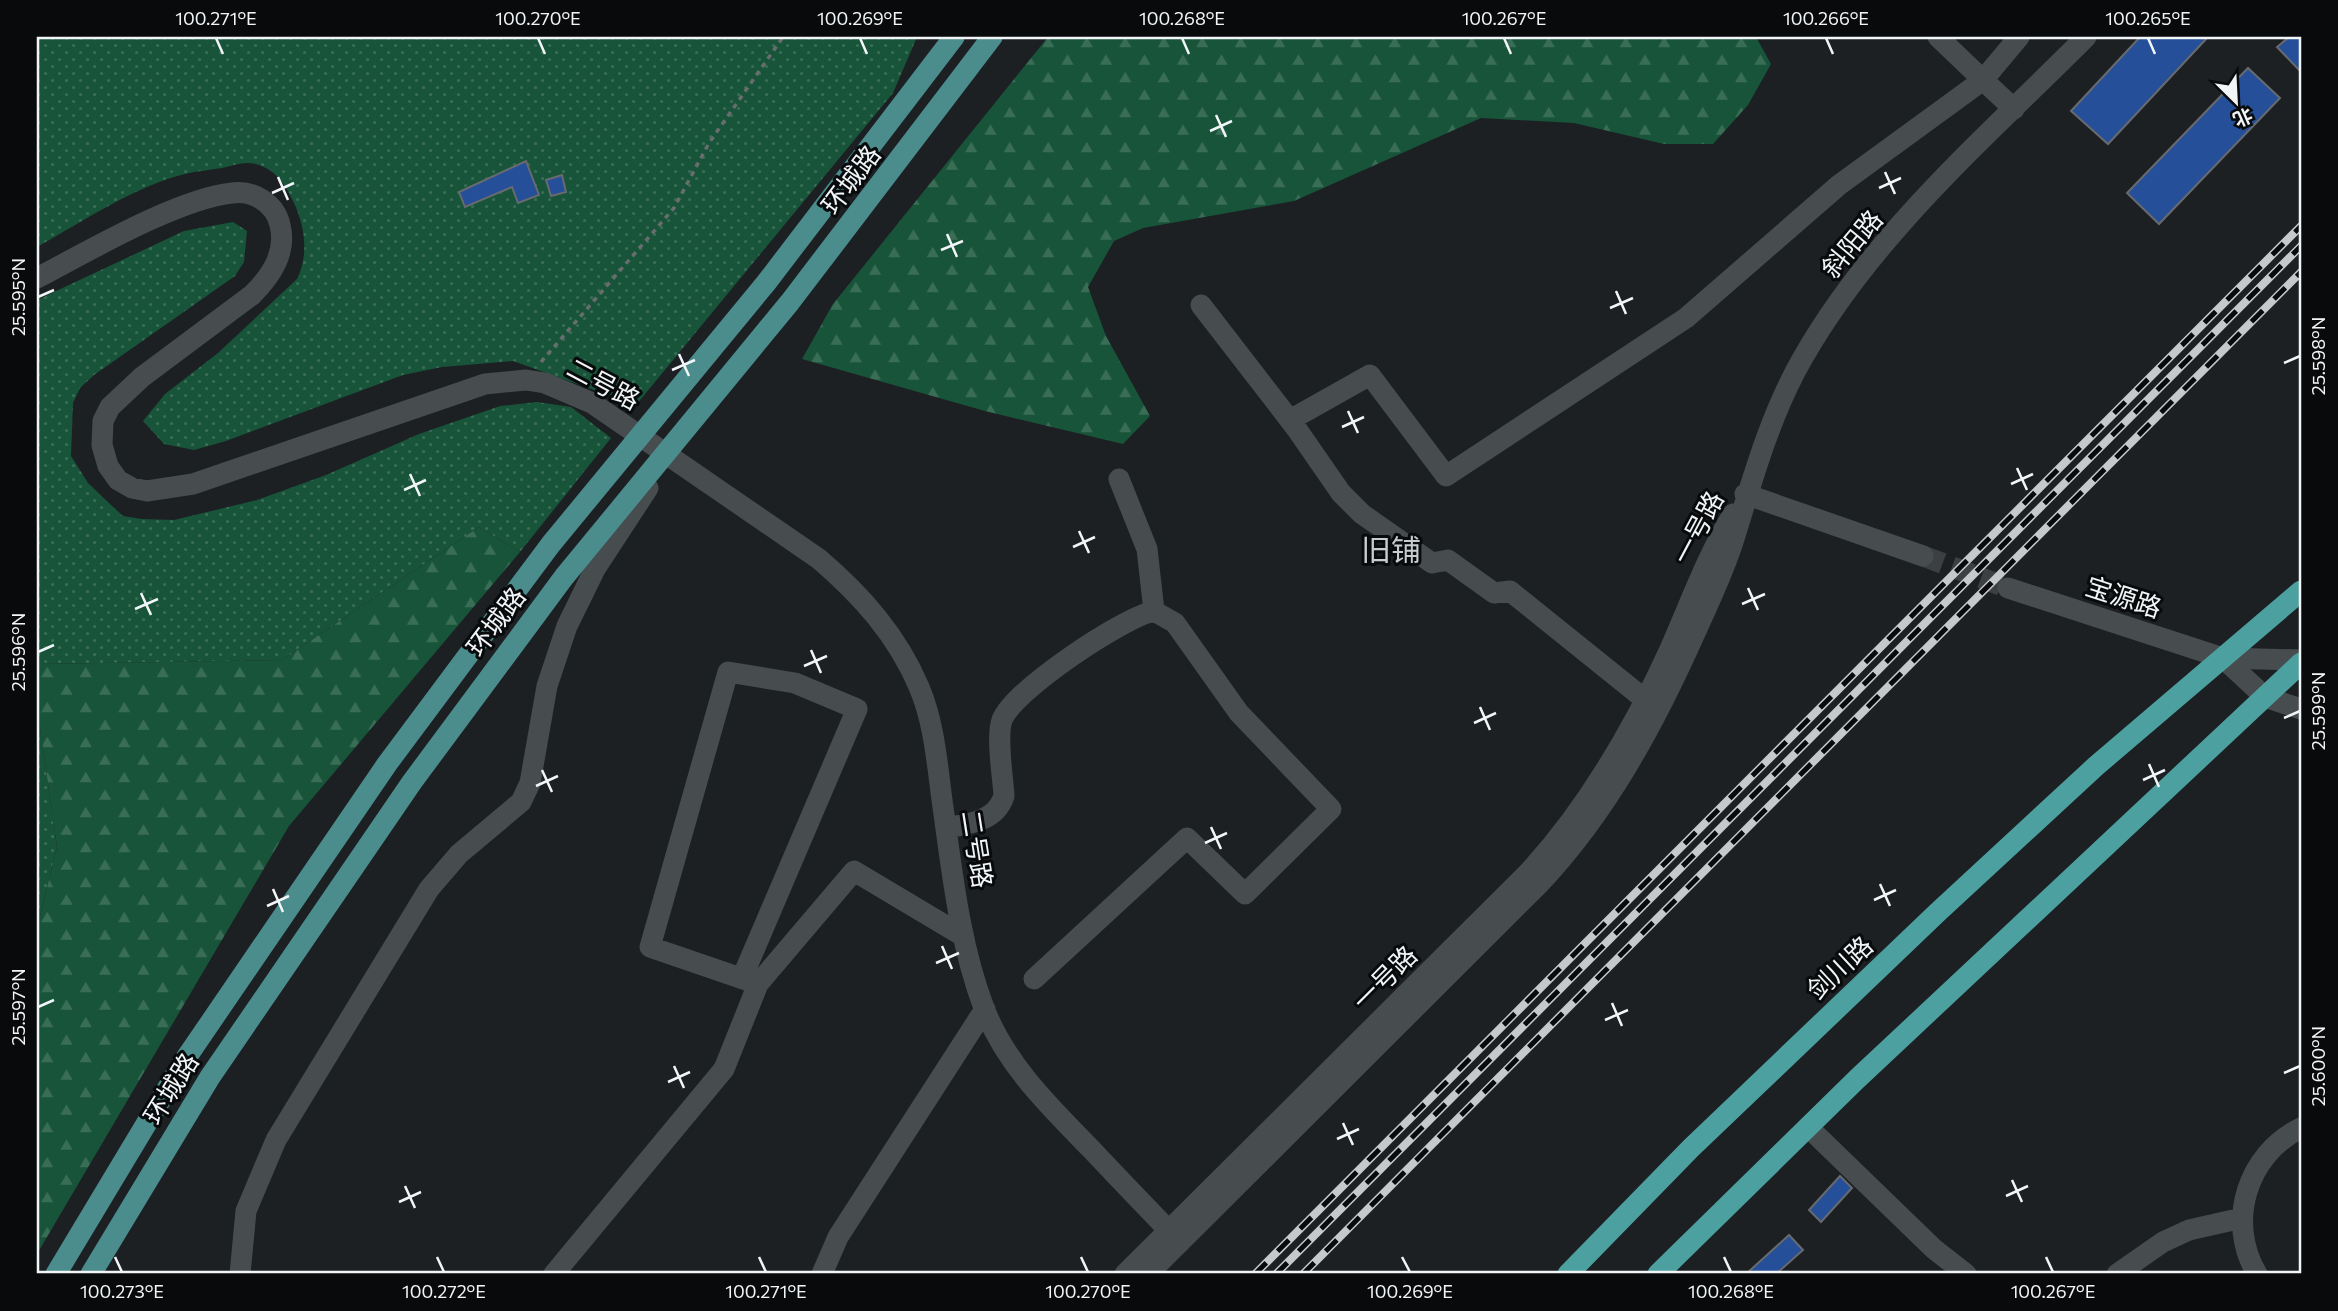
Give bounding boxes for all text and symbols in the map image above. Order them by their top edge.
text: 100.271°E [175,7,257,29]
text: 100.270°E [495,7,581,29]
text: 100.269°E [817,7,903,29]
text: 100.268°E [1139,7,1225,29]
text: 100.267°E [1462,7,1546,29]
text: 100.266°E [1783,7,1869,29]
text: 100.265°E [2105,7,2191,29]
north arrow [2202,66,2272,136]
text: 北 [2230,104,2256,132]
street label: 环城路 [814,139,886,219]
street label: 斜阳路 [1814,203,1888,283]
text: 25.595°N [7,258,29,336]
text: 25.598°N [2307,317,2329,395]
street label: 二号路 [562,351,646,415]
street label: 一号路 [1665,485,1729,569]
district label: 旧铺 [1361,530,1421,567]
street label: 宝源路 [2082,569,2166,623]
street label: 环城路 [459,581,531,661]
text: 25.596°N [7,613,29,691]
text: 25.599°N [2307,672,2329,750]
street label: 二号路 [957,808,999,890]
street label: 剑川路 [1800,929,1878,1005]
street label: 一号路 [1345,938,1423,1016]
text: 25.597°N [7,968,29,1046]
text: 25.600°N [2307,1026,2329,1106]
street label: 环城路 [136,1047,204,1129]
text: 100.273°E [80,1280,164,1302]
text: 100.272°E [402,1280,486,1302]
text: 100.271°E [725,1280,807,1302]
text: 100.270°E [1045,1280,1131,1302]
text: 100.269°E [1367,1280,1453,1302]
text: 100.268°E [1688,1280,1774,1302]
text: 100.267°E [2011,1280,2095,1302]

